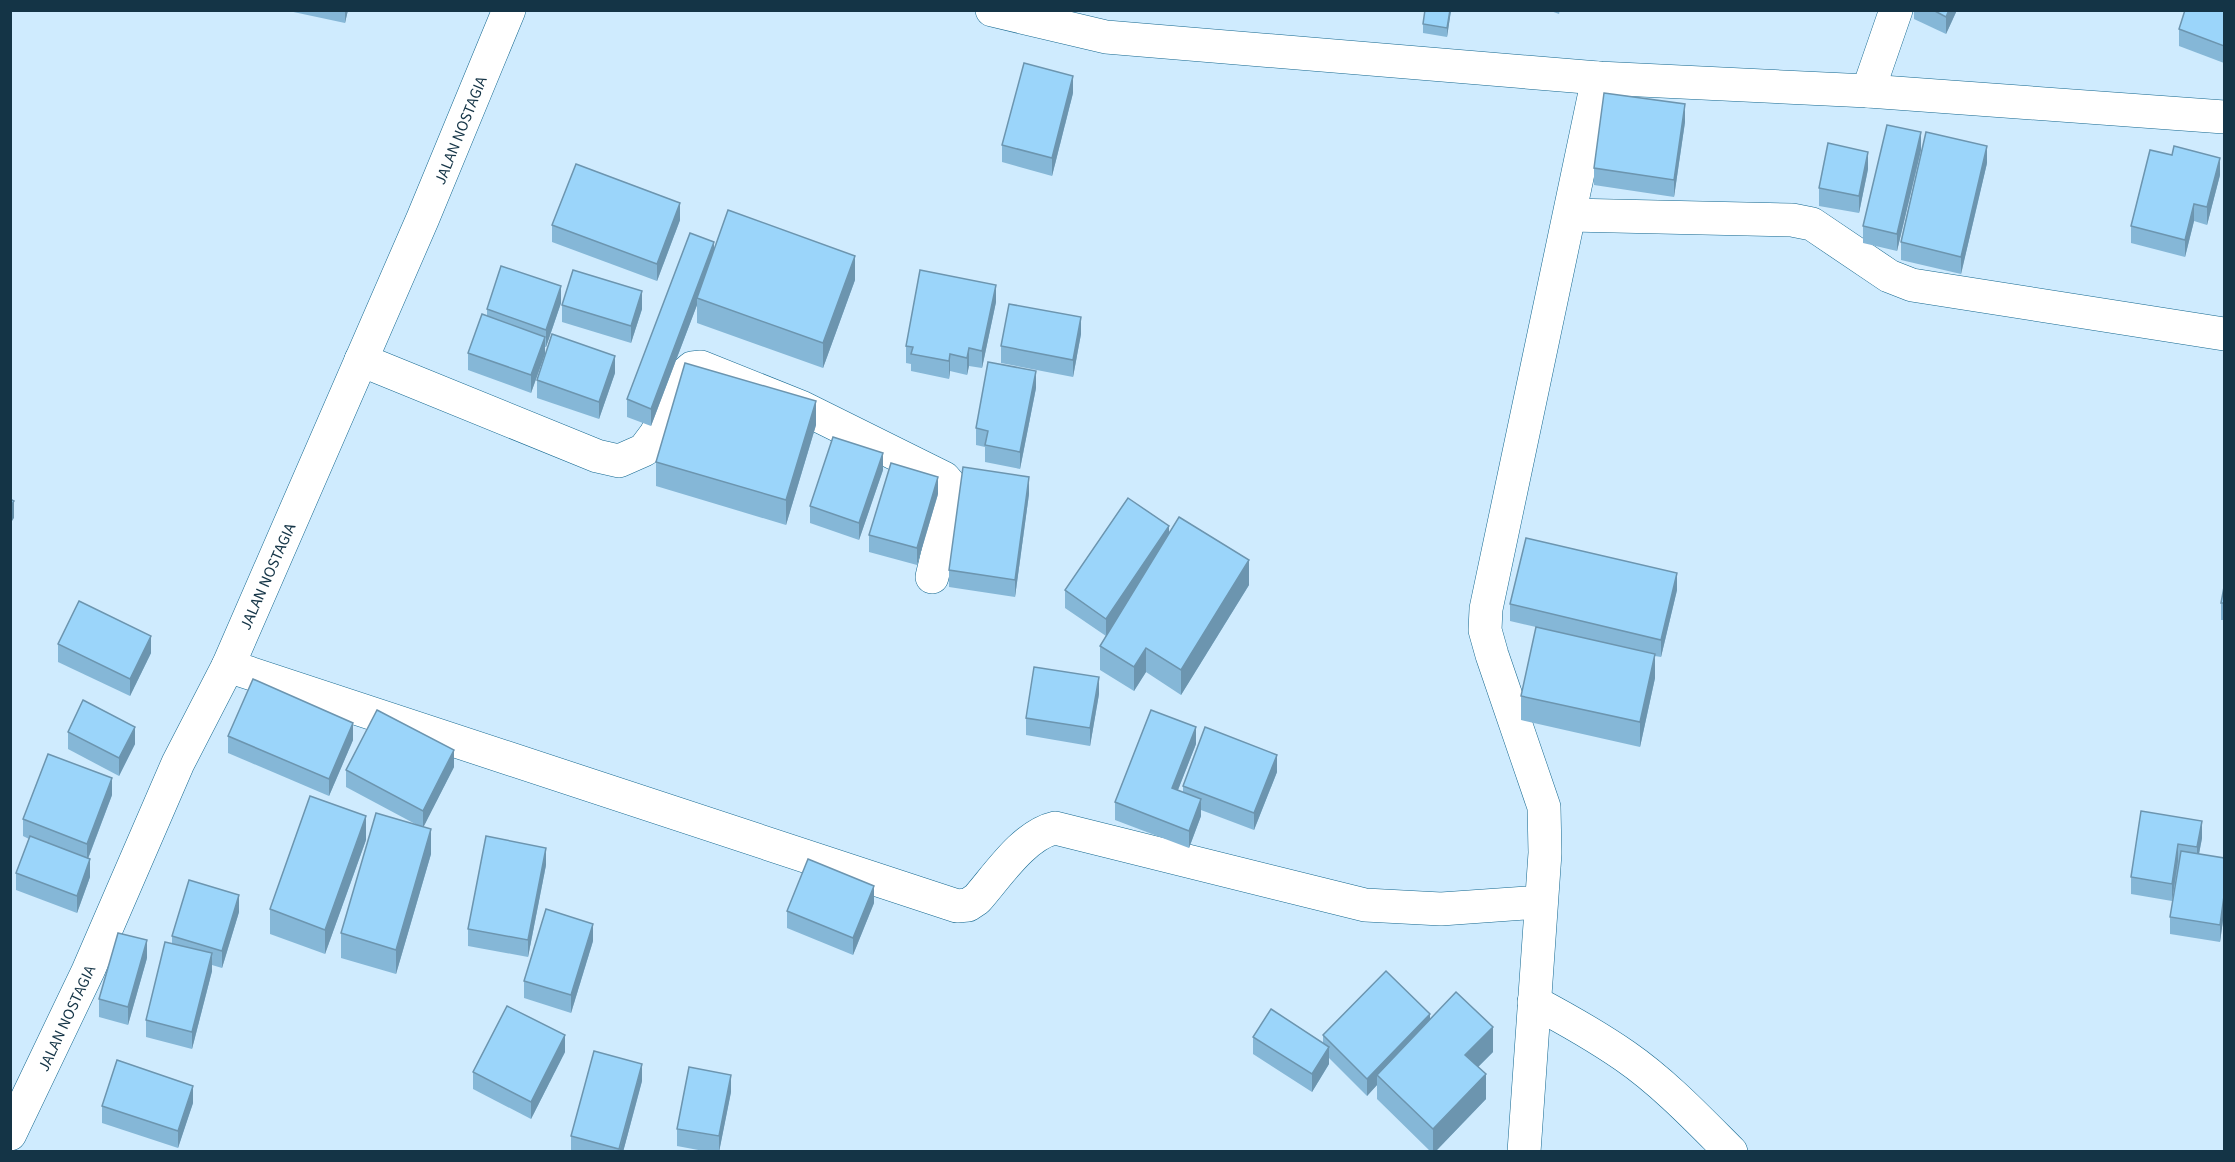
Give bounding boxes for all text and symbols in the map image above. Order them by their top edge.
street label: JALAN NOSTAGIA [429,73,493,188]
street label: JALAN NOSTAGIA [235,519,301,633]
street label: JALAN NOSTAGIA [33,961,101,1075]

